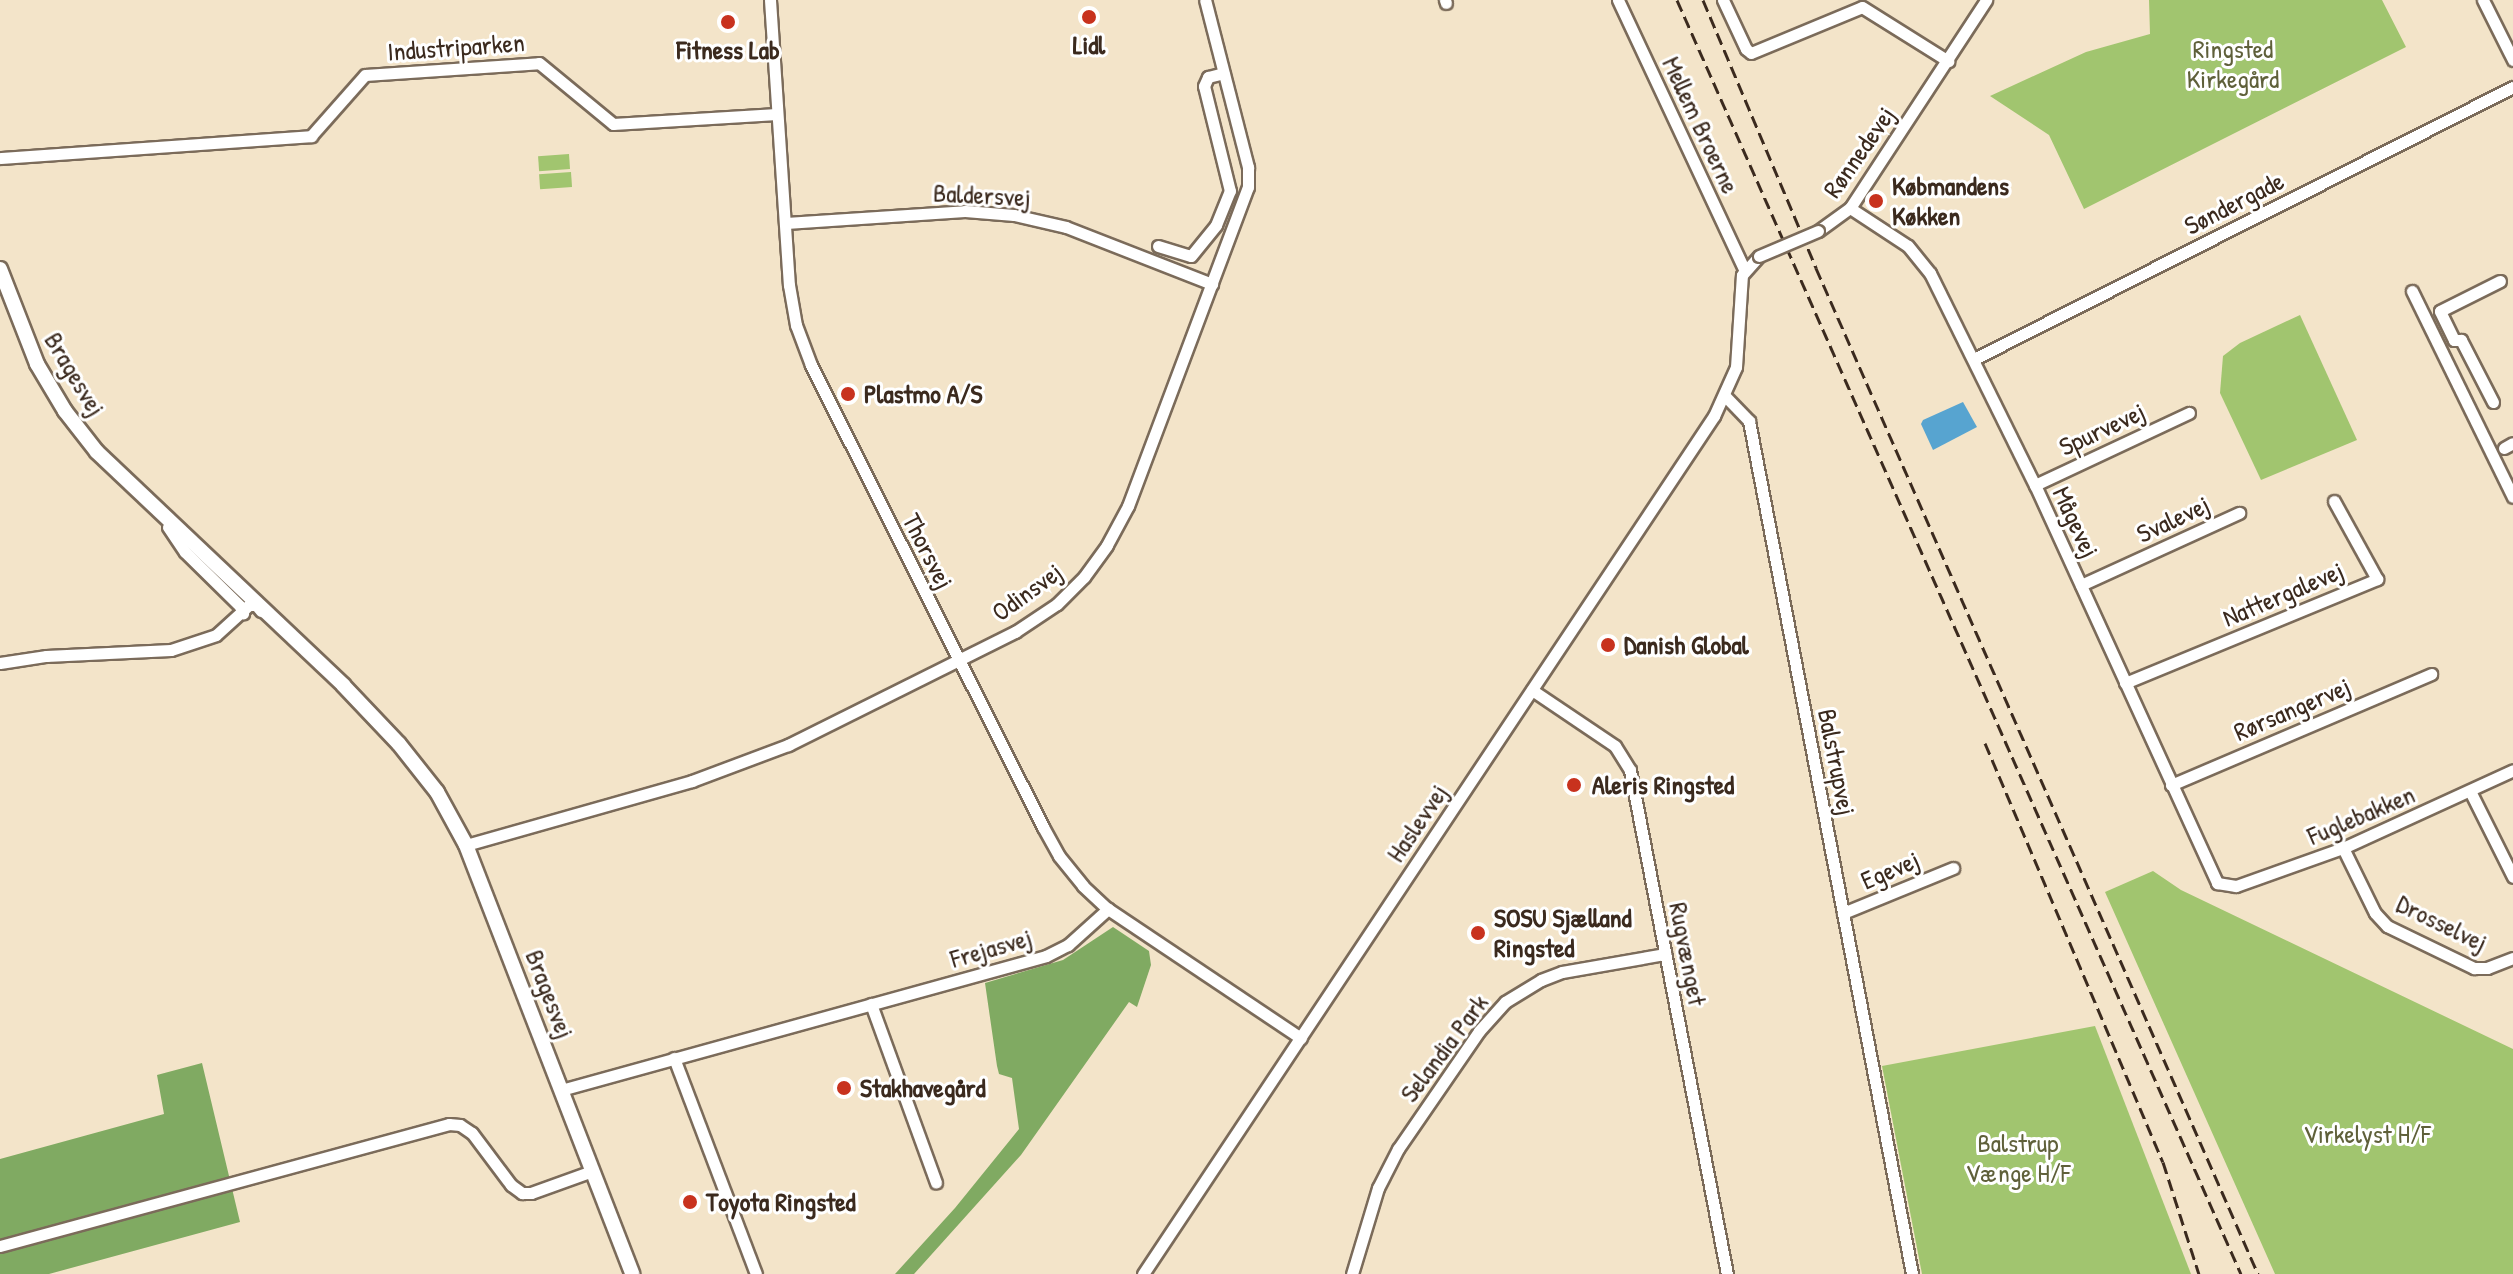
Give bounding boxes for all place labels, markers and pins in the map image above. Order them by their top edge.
marker: Lidl [1080,8,1098,26]
marker: Fitness Lab [719,13,737,31]
place label: Lidl [1073,29,1105,61]
place label: Fitness Lab [676,34,780,66]
place label: Købmandens Køkken [1892,170,2009,232]
marker: Købmandens Køkken [1867,192,1885,210]
place label: Plastmo A/S [864,378,982,410]
marker: Plastmo A/S [839,385,857,403]
place label: Danish Global [1624,629,1749,661]
marker: Danish Global [1599,636,1617,654]
place label: Aleris Ringsted [1592,769,1734,801]
marker: Aleris Ringsted [1563,774,1585,796]
place label: SOSU Sjælland Ringsted [1494,902,1632,964]
marker: SOSU Sjælland Ringsted [1469,924,1487,942]
place label: Stakhavegård [860,1072,986,1104]
marker: Stakhavegård [835,1079,853,1097]
place label: Toyota Ringsted [706,1186,856,1218]
marker: Toyota Ringsted [681,1193,699,1211]

